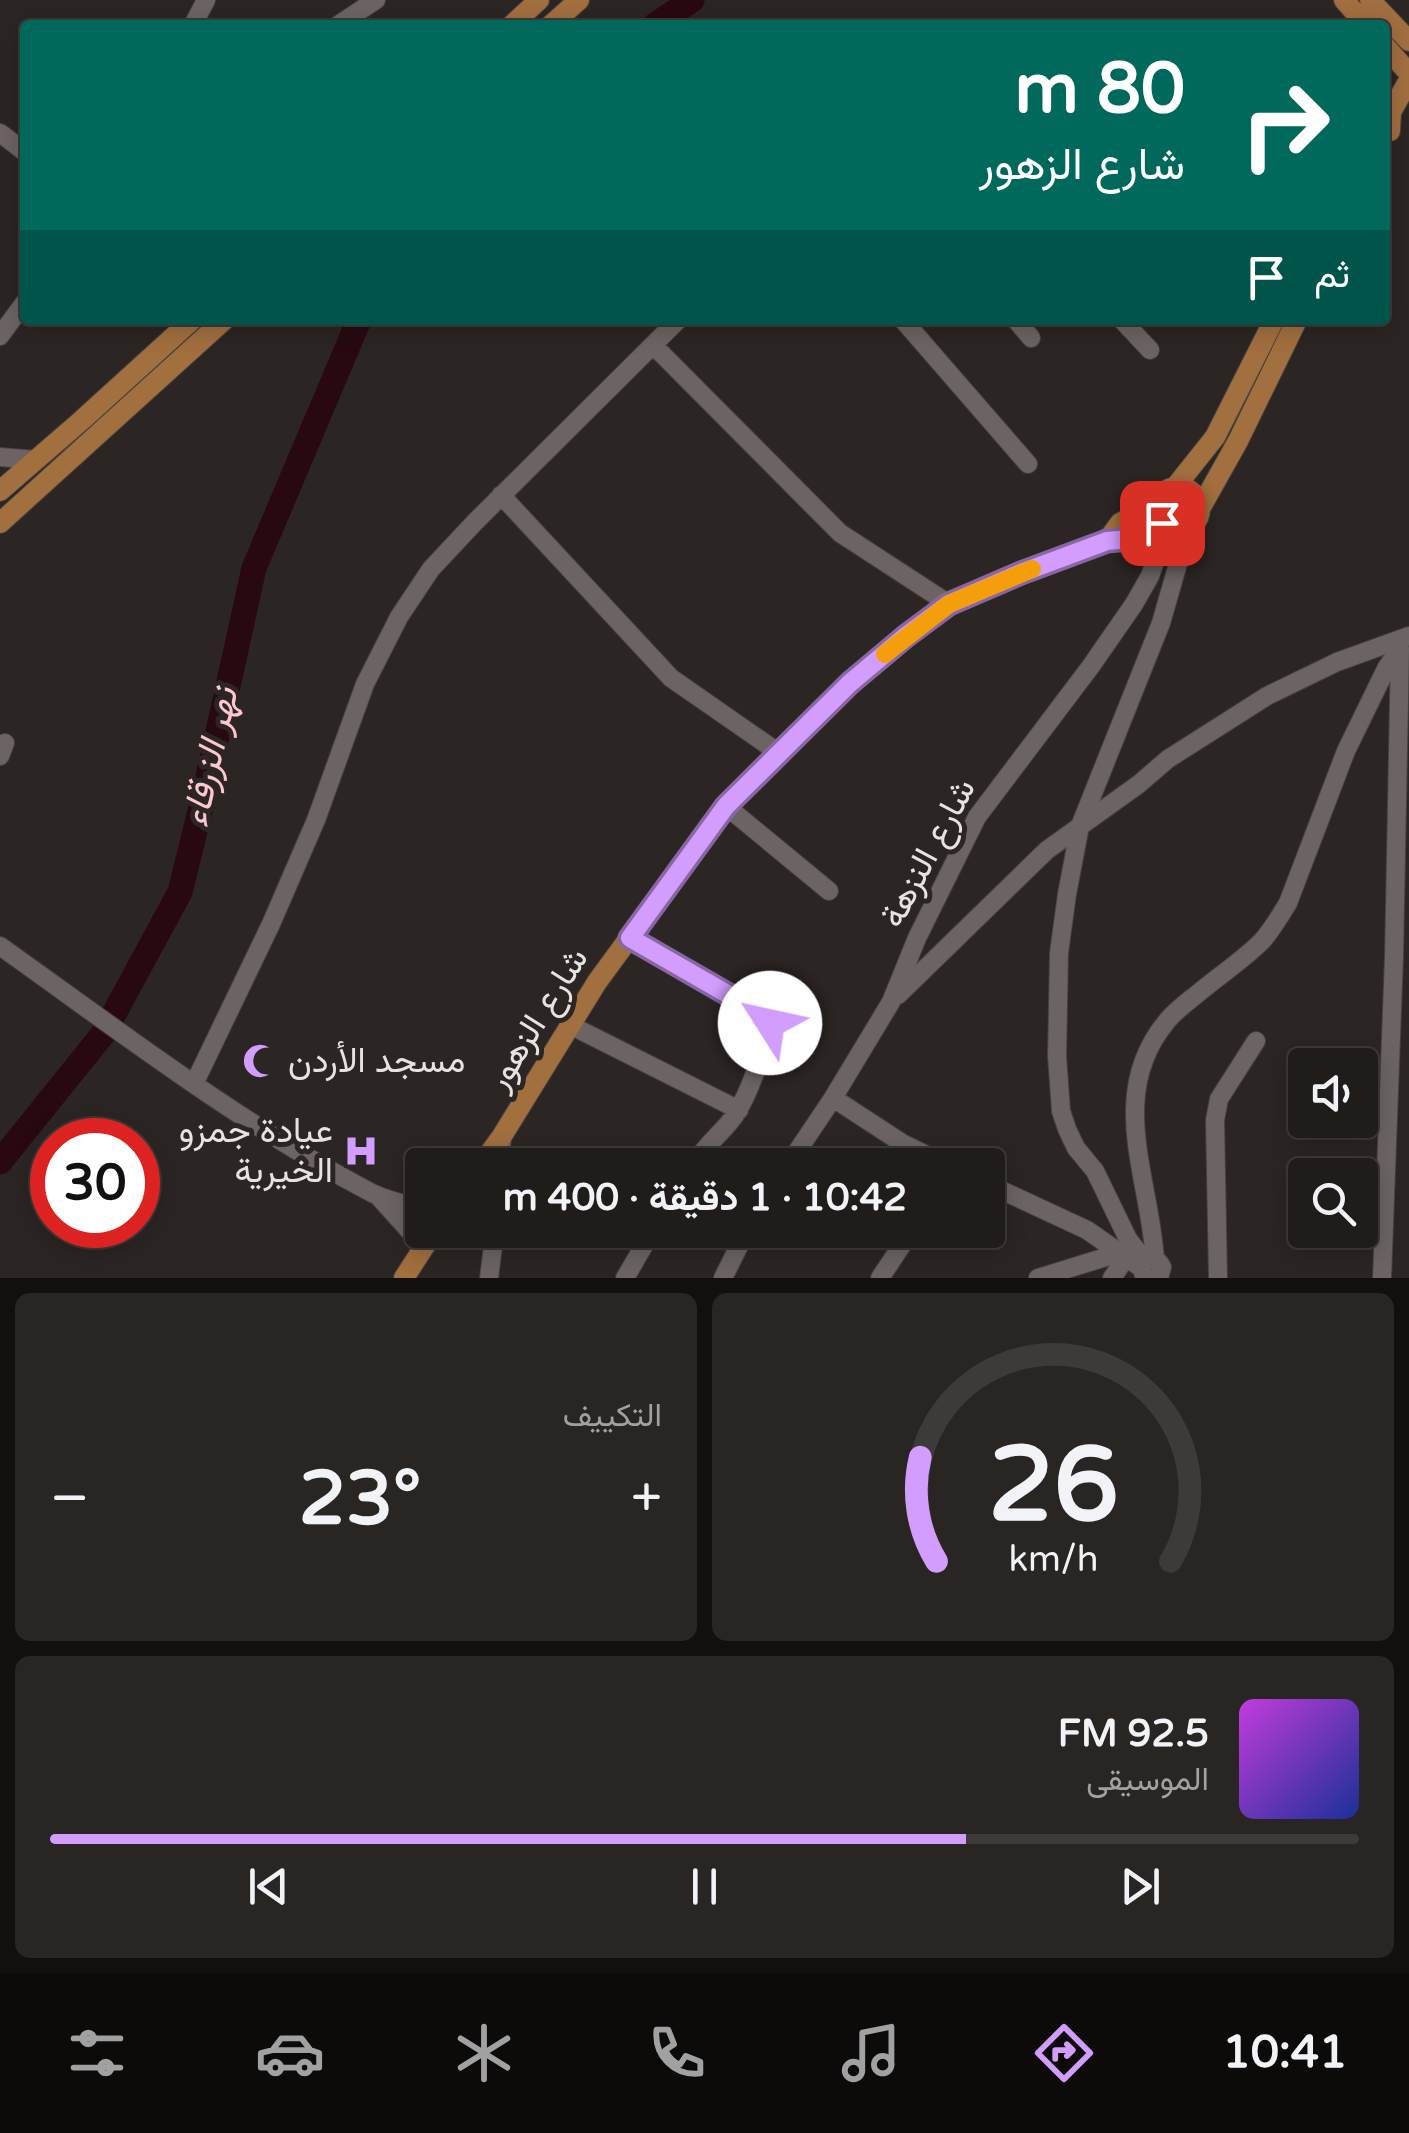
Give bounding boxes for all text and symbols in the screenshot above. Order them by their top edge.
text: 80 m [1015,48,1185,132]
icon: right [1220,60,1350,190]
text: شارع الزهور [979,138,1185,192]
icon: arrive [1239,250,1294,305]
text: ثم [1314,252,1350,298]
pin [1120,481,1205,566]
icon: arrive [1135,496,1190,551]
water label: نهر الزرقاء [172,681,249,831]
street label: شارع النزهة [871,771,987,936]
street label: شارع الزهور [476,940,599,1100]
position arrow [718,971,822,1075]
place label: مسجد الأردن [288,1040,465,1082]
mosque icon: مسجد الأردن [241,1042,279,1080]
map controls [1288,1048,1378,1248]
button: sound [1288,1048,1378,1138]
place label: عيادة جمزو الخيرية [179,1110,333,1192]
speed limit sign: 30 [30,1118,160,1248]
hospital icon: عيادة جمزو الخيرية [342,1132,380,1170]
button: search [1288,1158,1378,1248]
text: 10:42 · 1 دقيقة · 400 m [503,1175,907,1221]
text: التكييف [563,1397,662,1435]
text: 26 [988,1424,1118,1549]
text: 23° [299,1454,421,1544]
text: − [50,1466,89,1532]
text: + [631,1466,662,1532]
text: km/h [1008,1538,1098,1581]
text: 92.5 FM [1058,1711,1209,1757]
text: الموسيقى [1086,1761,1209,1799]
icon: previous [241,1859,296,1914]
icon: pause [677,1859,732,1914]
icon: next [1113,1859,1168,1914]
icon: filters [62,2018,132,2088]
icon: car [255,2018,325,2088]
icon: climate [449,2018,519,2088]
icon: phone [642,2018,712,2088]
icon: music [836,2018,906,2088]
icon: directions [1029,2018,1099,2088]
text: 10:41 [1223,2026,1347,2080]

